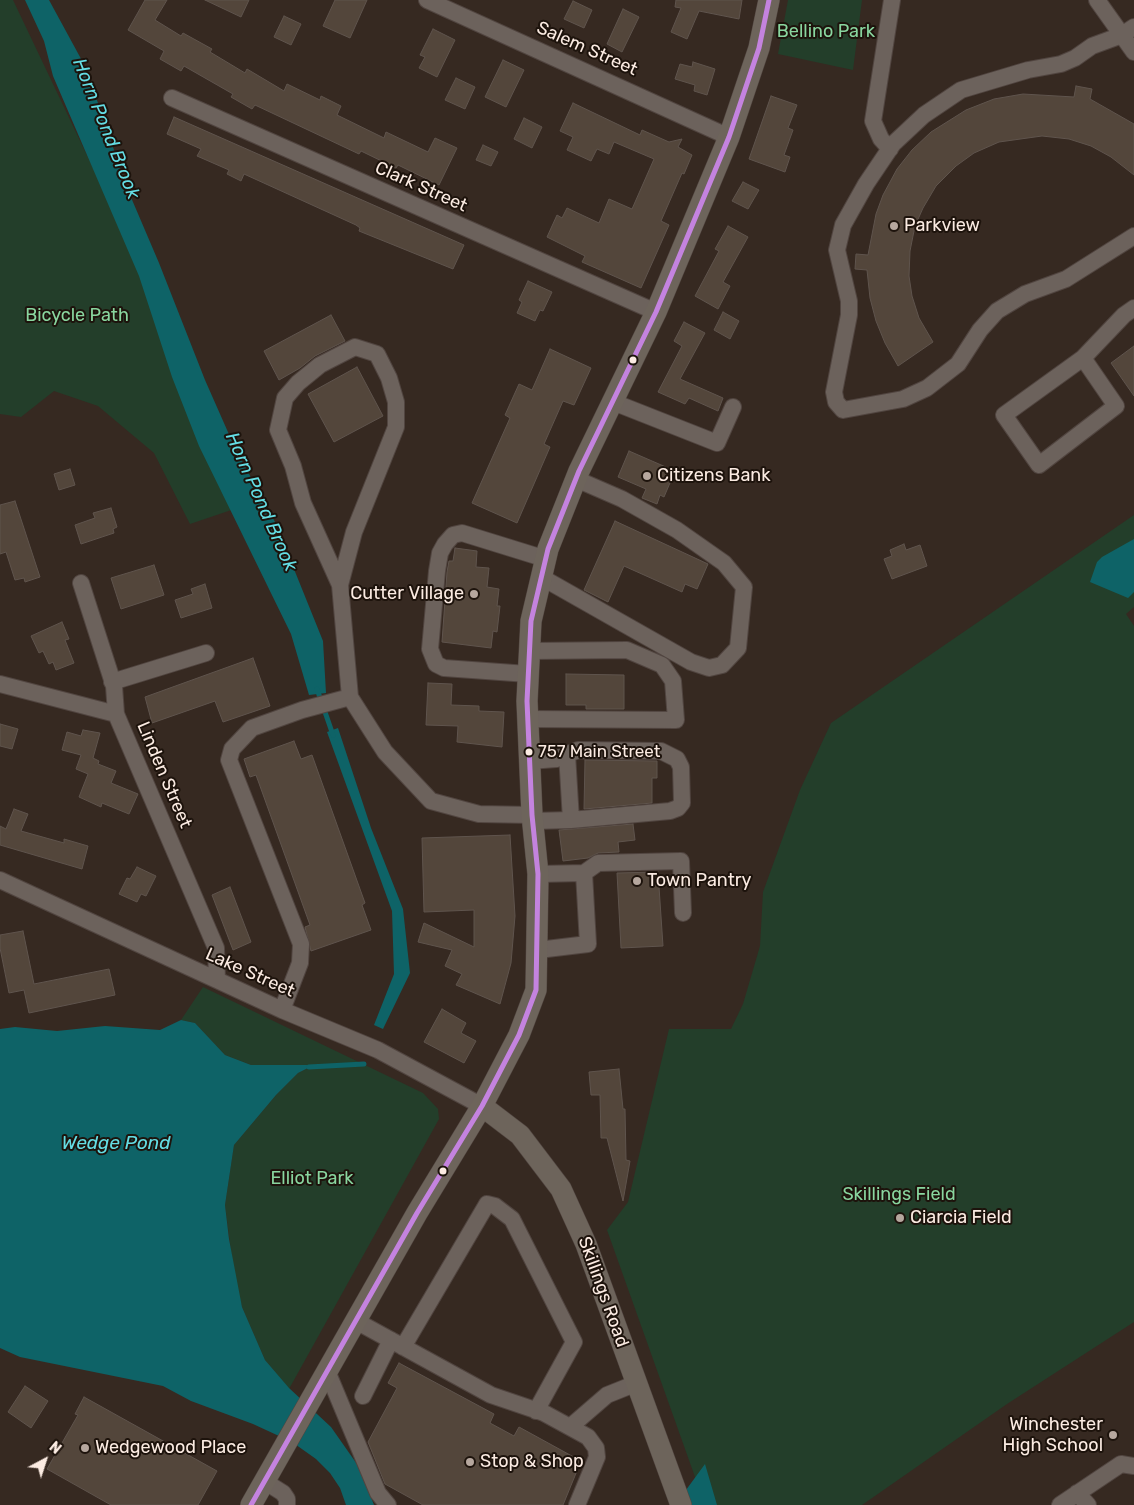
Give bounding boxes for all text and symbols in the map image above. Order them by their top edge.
street label: Salem Street [533,17,641,81]
park label: Bellino Park [777,21,875,43]
water label: Horn Pond Brook [67,55,145,203]
street label: Clark Street [371,157,471,217]
place label: Parkview [904,215,980,237]
marker: Parkview [888,220,900,232]
park label: Bicycle Path [25,305,129,327]
unlabelled marker [628,355,638,365]
water label: Horn Pond Brook [220,429,302,575]
place label: Citizens Bank [657,465,771,487]
marker: Citizens Bank [641,470,653,482]
place label: Cutter Village [350,583,464,605]
marker: Cutter Village [468,588,480,600]
street label: Linden Street [132,719,196,831]
place label: 757 Main Street [538,742,660,762]
marker: 757 Main Street [524,747,534,757]
place label: Town Pantry [647,870,751,892]
marker: Town Pantry [631,875,643,887]
street label: Lake Street [202,944,298,1002]
water label: Wedge Pond [61,1133,171,1155]
unlabelled marker [438,1166,448,1176]
park label: Elliot Park [270,1168,354,1190]
park label: Skillings Field [842,1184,956,1206]
place label: Ciarcia Field [910,1207,1012,1229]
marker: Ciarcia Field [894,1212,906,1224]
street label: Skillings Road [573,1234,633,1350]
place label: Winchester High School [1003,1414,1103,1456]
marker: Winchester High School [1107,1429,1119,1441]
north arrow [20,1435,70,1485]
place label: Wedgewood Place [95,1437,246,1459]
text: N [46,1438,64,1458]
marker: Wedgewood Place [79,1442,91,1454]
place label: Stop & Shop [480,1451,584,1473]
marker: Stop & Shop [464,1456,476,1468]

